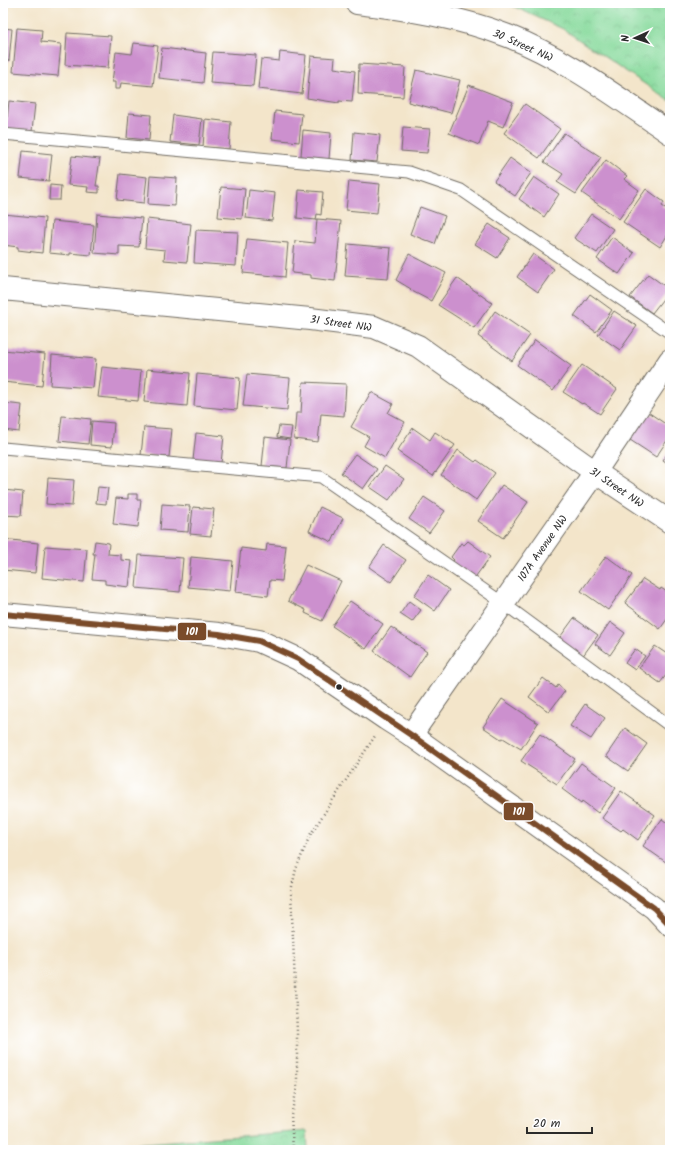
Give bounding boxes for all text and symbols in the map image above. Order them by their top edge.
north arrow [615,18,655,58]
street label: 30 Street NW [489,25,556,67]
text: N [617,34,635,42]
street label: 31 Street NW [309,311,373,337]
street label: 31 Street NW [585,463,648,513]
street label: 107A Avenue NW [513,511,573,586]
line badge: 101 [177,622,207,641]
text: 101 [186,623,199,641]
unlabelled marker [334,682,344,692]
line badge: 101 [503,802,534,821]
text: 101 [513,803,526,821]
scale bar [527,1109,592,1135]
text: 20 m [533,1114,561,1133]

